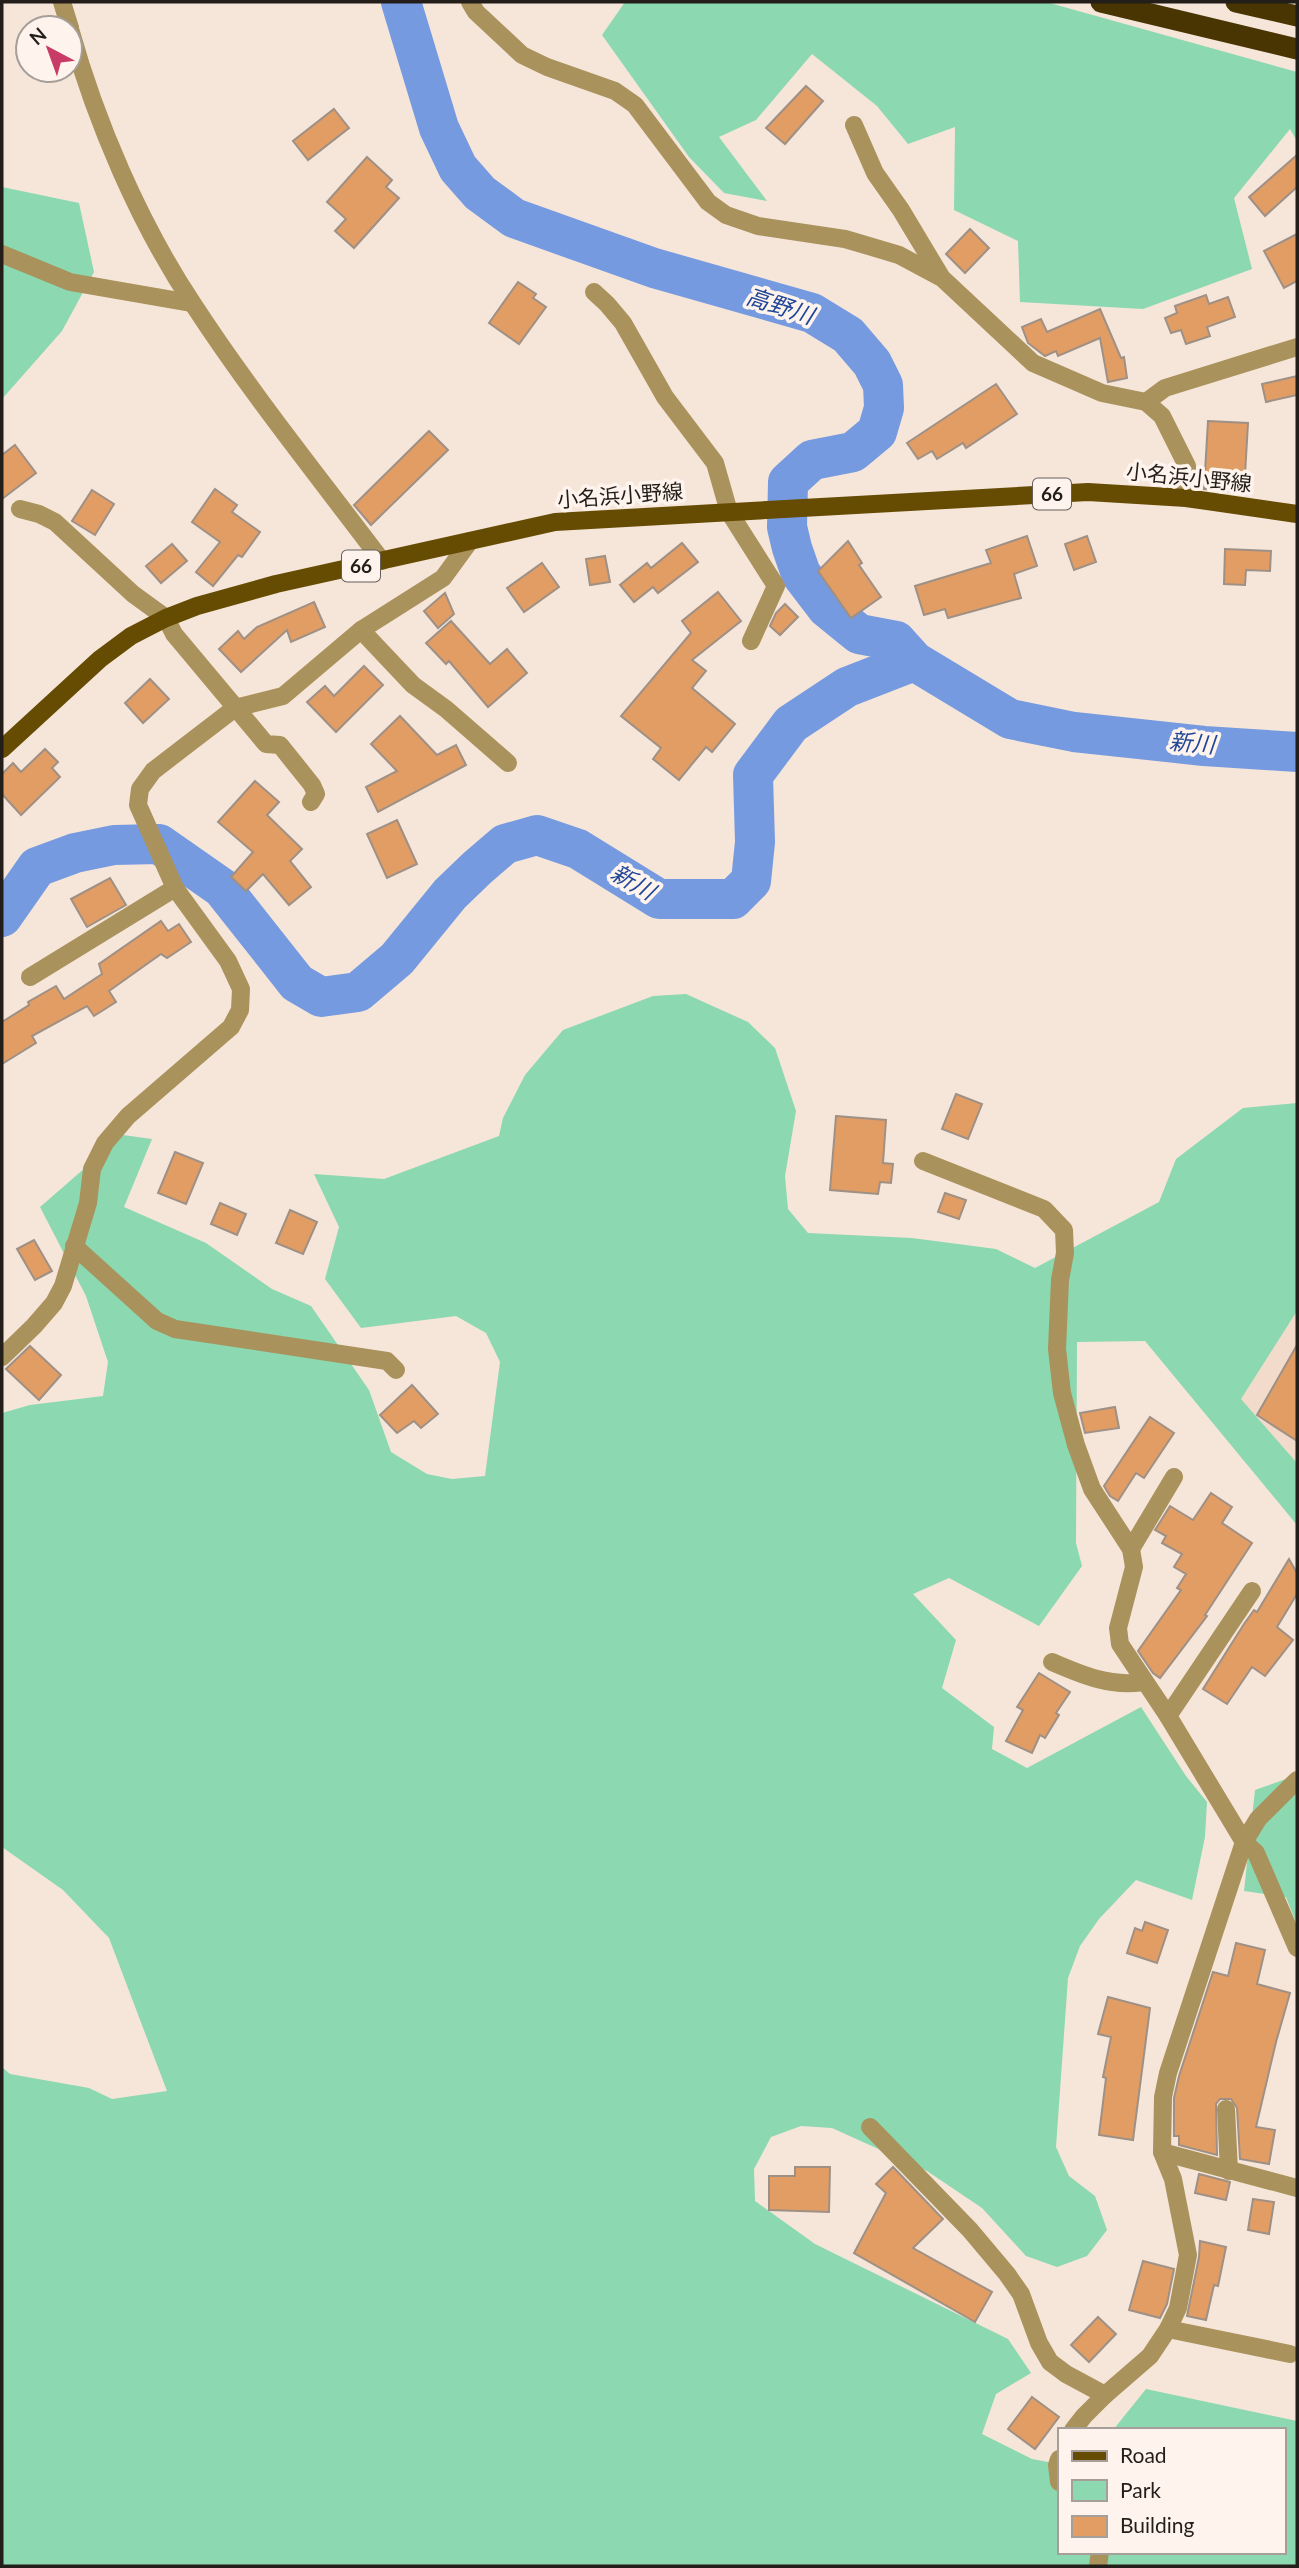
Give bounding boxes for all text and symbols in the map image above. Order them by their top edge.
north arrow [14,14,84,84]
text: N [24,22,51,49]
water label: 高野川 [743,281,820,330]
street label: 小名浜小野線 [1125,457,1253,496]
street label: 小名浜小野線 [556,478,684,511]
road number: 66 [1033,478,1071,509]
road number: 66 [342,551,380,582]
water label: 新川 [1168,726,1219,758]
water label: 新川 [607,858,663,906]
legend [1058,2428,1285,2554]
text: Road [1120,2442,1167,2467]
text: Park [1120,2477,1161,2502]
text: Building [1120,2512,1195,2537]

